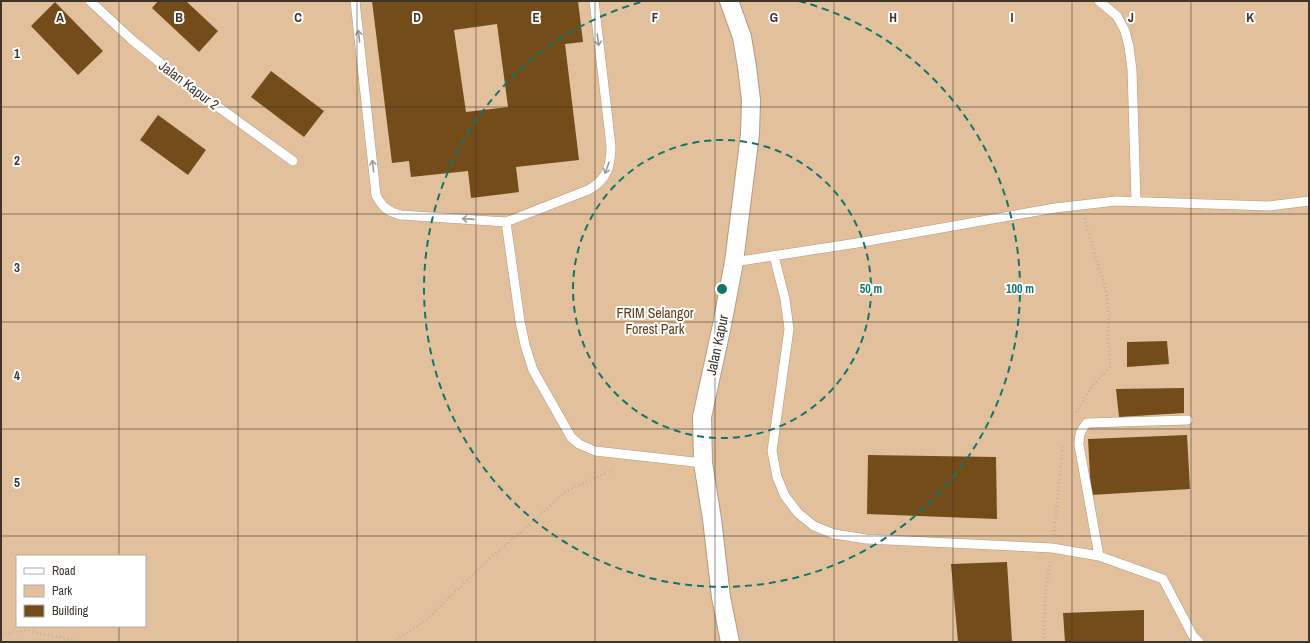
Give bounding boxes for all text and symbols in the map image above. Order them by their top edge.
text: A [56,9,64,26]
text: B [175,9,183,26]
text: C [294,9,302,26]
text: D [413,9,421,26]
text: E [532,9,540,26]
text: F [652,9,659,26]
text: G [770,9,778,26]
text: H [889,9,897,26]
text: I [1011,9,1014,26]
text: J [1128,9,1134,26]
text: K [1246,9,1254,26]
one-way arrow [355,30,363,43]
one-way arrow [594,33,602,46]
text: 1 [14,45,20,62]
street label: Jalan Kapur 2 [155,56,223,114]
text: 2 [14,152,20,169]
one-way arrow [369,160,377,173]
one-way arrow [603,162,610,175]
one-way arrow [462,215,475,223]
text: 3 [14,259,20,276]
text: 50 m [860,281,882,297]
text: 100 m [1006,281,1034,297]
centre of rings [715,282,729,296]
park label: FRIM Selangor Forest Park [616,304,694,338]
street label: Jalan Kapur [702,313,732,377]
text: 4 [14,367,20,384]
text: 5 [14,474,20,491]
legend [16,555,146,627]
text: Road [52,563,76,579]
text: Park [52,583,72,599]
text: Building [52,603,89,619]

